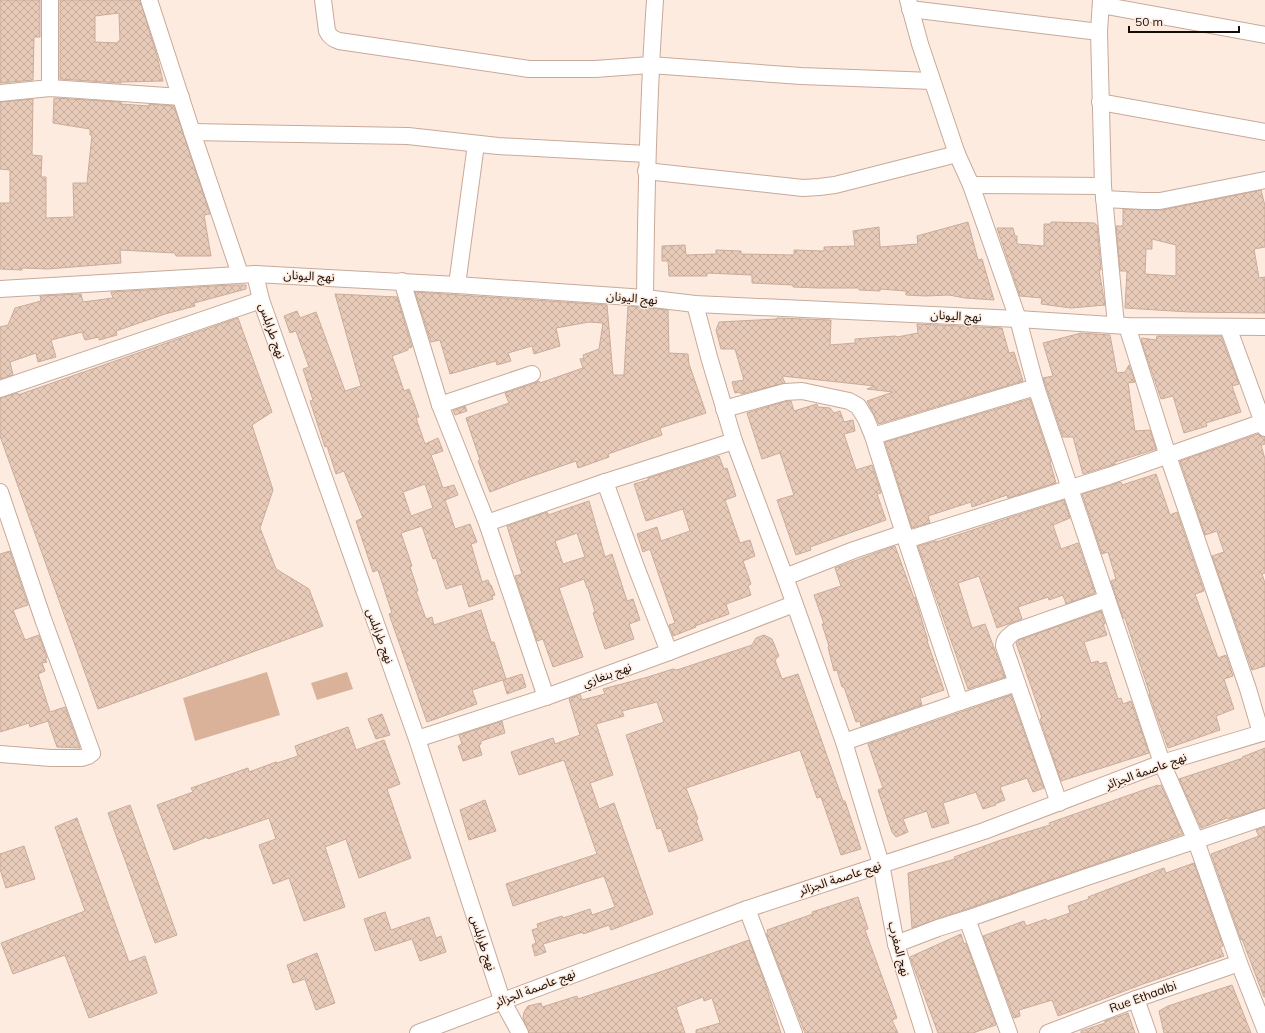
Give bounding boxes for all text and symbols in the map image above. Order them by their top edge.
scale bar [1129,8,1239,34]
text: 50 m [1135,14,1163,29]
street label: نهج اليونان [283,267,335,286]
street label: نهج اليونان [606,288,658,309]
street label: نهج طرابلس [254,301,289,361]
street label: نهج اليونان [930,307,982,326]
street label: نهج طرابلس [362,606,397,666]
street label: نهج بنغازي [580,659,634,693]
street label: نهج عاصمة الجزائر [1102,749,1189,794]
street label: نهج عاصمة الجزائر [796,857,883,900]
street label: نهج طرابلس [466,913,500,973]
street label: نهج المغرب [883,920,914,978]
street label: نهج عاصمة الجزائر [491,965,578,1012]
street label: Rue Ethaalbi [1107,977,1179,1016]

